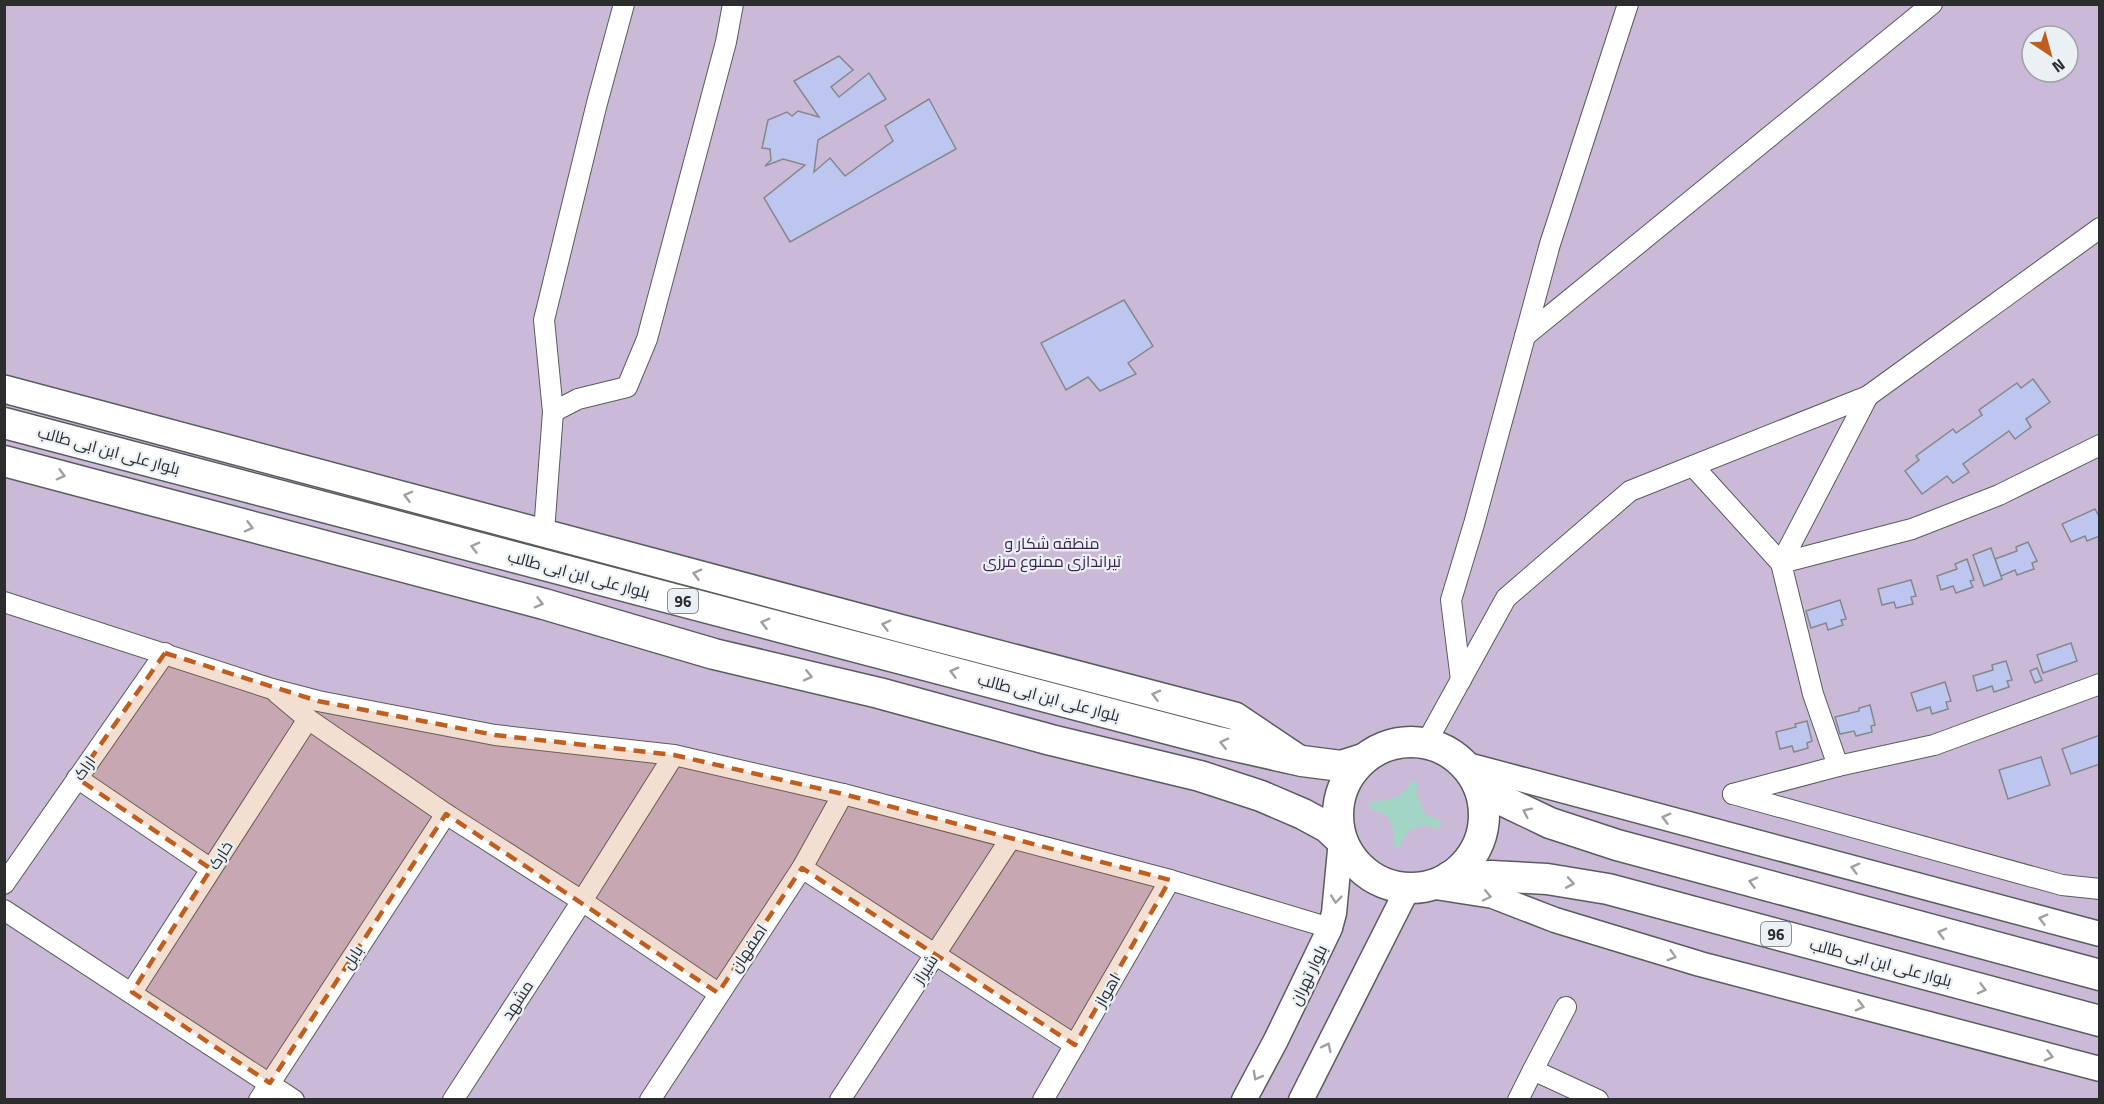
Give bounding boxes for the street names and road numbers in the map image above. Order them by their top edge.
street label: بلوار علی ابن ابی طالب [35,419,183,481]
street label: بلوار علی ابن ابی طالب [505,543,653,605]
road number: 96 [668,589,698,613]
street label: بلوار علی ابن ابی طالب [975,666,1123,728]
street label: اراک [67,751,101,785]
street label: خارک [202,836,238,874]
street label: اصفهان [723,919,773,977]
road number: 96 [1761,922,1791,946]
street label: بلوار علی ابن ابی طالب [1807,931,1955,993]
street label: بابل [335,940,369,974]
street label: بلوار تهران [1283,941,1333,1009]
street label: شیراز [906,949,944,989]
street label: اهواز [1087,969,1126,1012]
street label: مشهد [495,975,539,1025]

